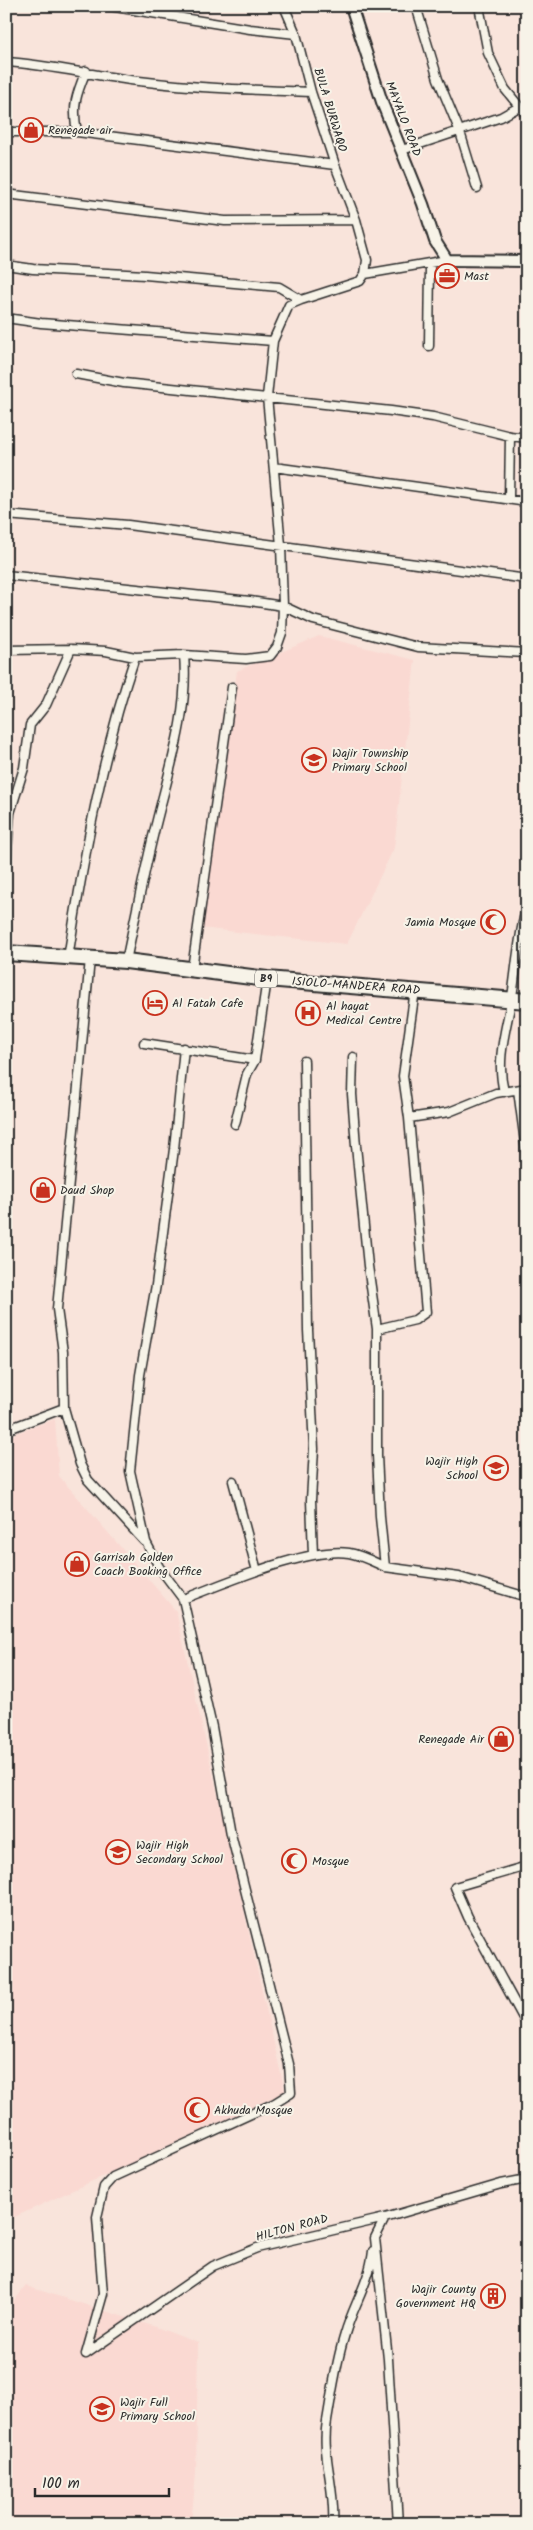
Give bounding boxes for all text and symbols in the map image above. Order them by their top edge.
street label: BULA BURWAQO [308,66,352,155]
street label: MAYALO ROAD [380,79,426,160]
shop icon: Renegade air [18,117,44,143]
place label: Renegade air [48,121,113,140]
office icon: Mast [434,263,460,289]
place label: Mast [464,267,489,286]
place label: Wajir Township Primary School [332,744,408,777]
school or university icon: Wajir Township Primary School [301,747,327,773]
mosque icon: Jamia Mosque [480,909,506,935]
place label: Jamia Mosque [405,913,477,932]
road number: B9 [255,971,277,988]
street label: ISIOLO-MANDERA ROAD [291,972,421,1000]
hotel icon: Al Fatah Cafe [142,990,168,1016]
place label: Al Fatah Cafe [172,994,244,1013]
place label: Al hayat Medical Centre [326,997,402,1030]
hospital icon: Al hayat Medical Centre [295,1000,321,1026]
shop icon: Daud Shop [30,1177,56,1203]
place label: Daud Shop [60,1181,114,1200]
place label: Wajir High School [425,1452,478,1485]
school or university icon: Wajir High School [483,1455,509,1481]
place label: Garrisah Golden Coach Booking Office [94,1548,202,1581]
shop icon: Garrisah Golden Coach Booking Office [64,1551,90,1577]
shop icon: Renegade Air [488,1726,514,1752]
place label: Renegade Air [418,1730,485,1749]
place label: Wajir High Secondary School [136,1836,223,1869]
school or university icon: Wajir High Secondary School [105,1839,131,1865]
mosque icon: Mosque [281,1848,307,1874]
place label: Mosque [312,1852,349,1871]
mosque icon: Akhuda Mosque [184,2097,210,2123]
place label: Akhuda Mosque [214,2101,293,2120]
street label: HILTON ROAD [254,2209,331,2247]
place label: Wajir County Government HQ [396,2280,476,2313]
building icon: Wajir County Government HQ [480,2283,506,2309]
place label: Wajir Full Primary School [120,2393,195,2426]
school or university icon: Wajir Full Primary School [89,2396,115,2422]
scale bar [35,2465,169,2497]
text: 100 m [42,2472,80,2496]

